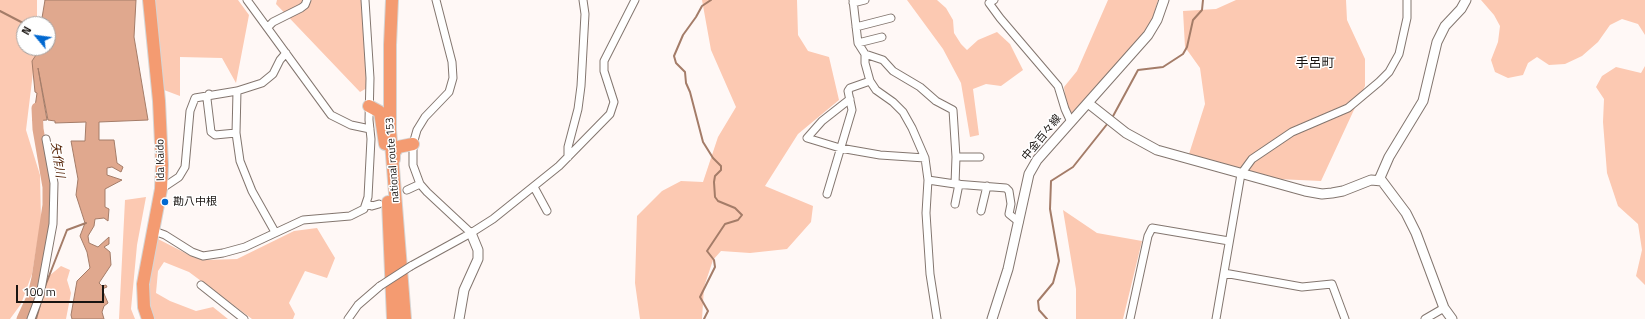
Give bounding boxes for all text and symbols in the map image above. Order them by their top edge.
north arrow [16,16,56,56]
text: N [18,23,35,38]
district label: 手呂町 [1296,56,1334,72]
street label: 中金百々線 [1020,112,1064,164]
street label: national route 153 [383,117,403,203]
street label: Ida Kaido [154,139,168,181]
water label: 矢作川 [47,141,67,179]
place label: 勘八中根 [173,195,217,209]
marker: 勘八中根 [160,197,170,207]
scale bar [18,277,106,303]
text: 100 m [23,282,56,301]

